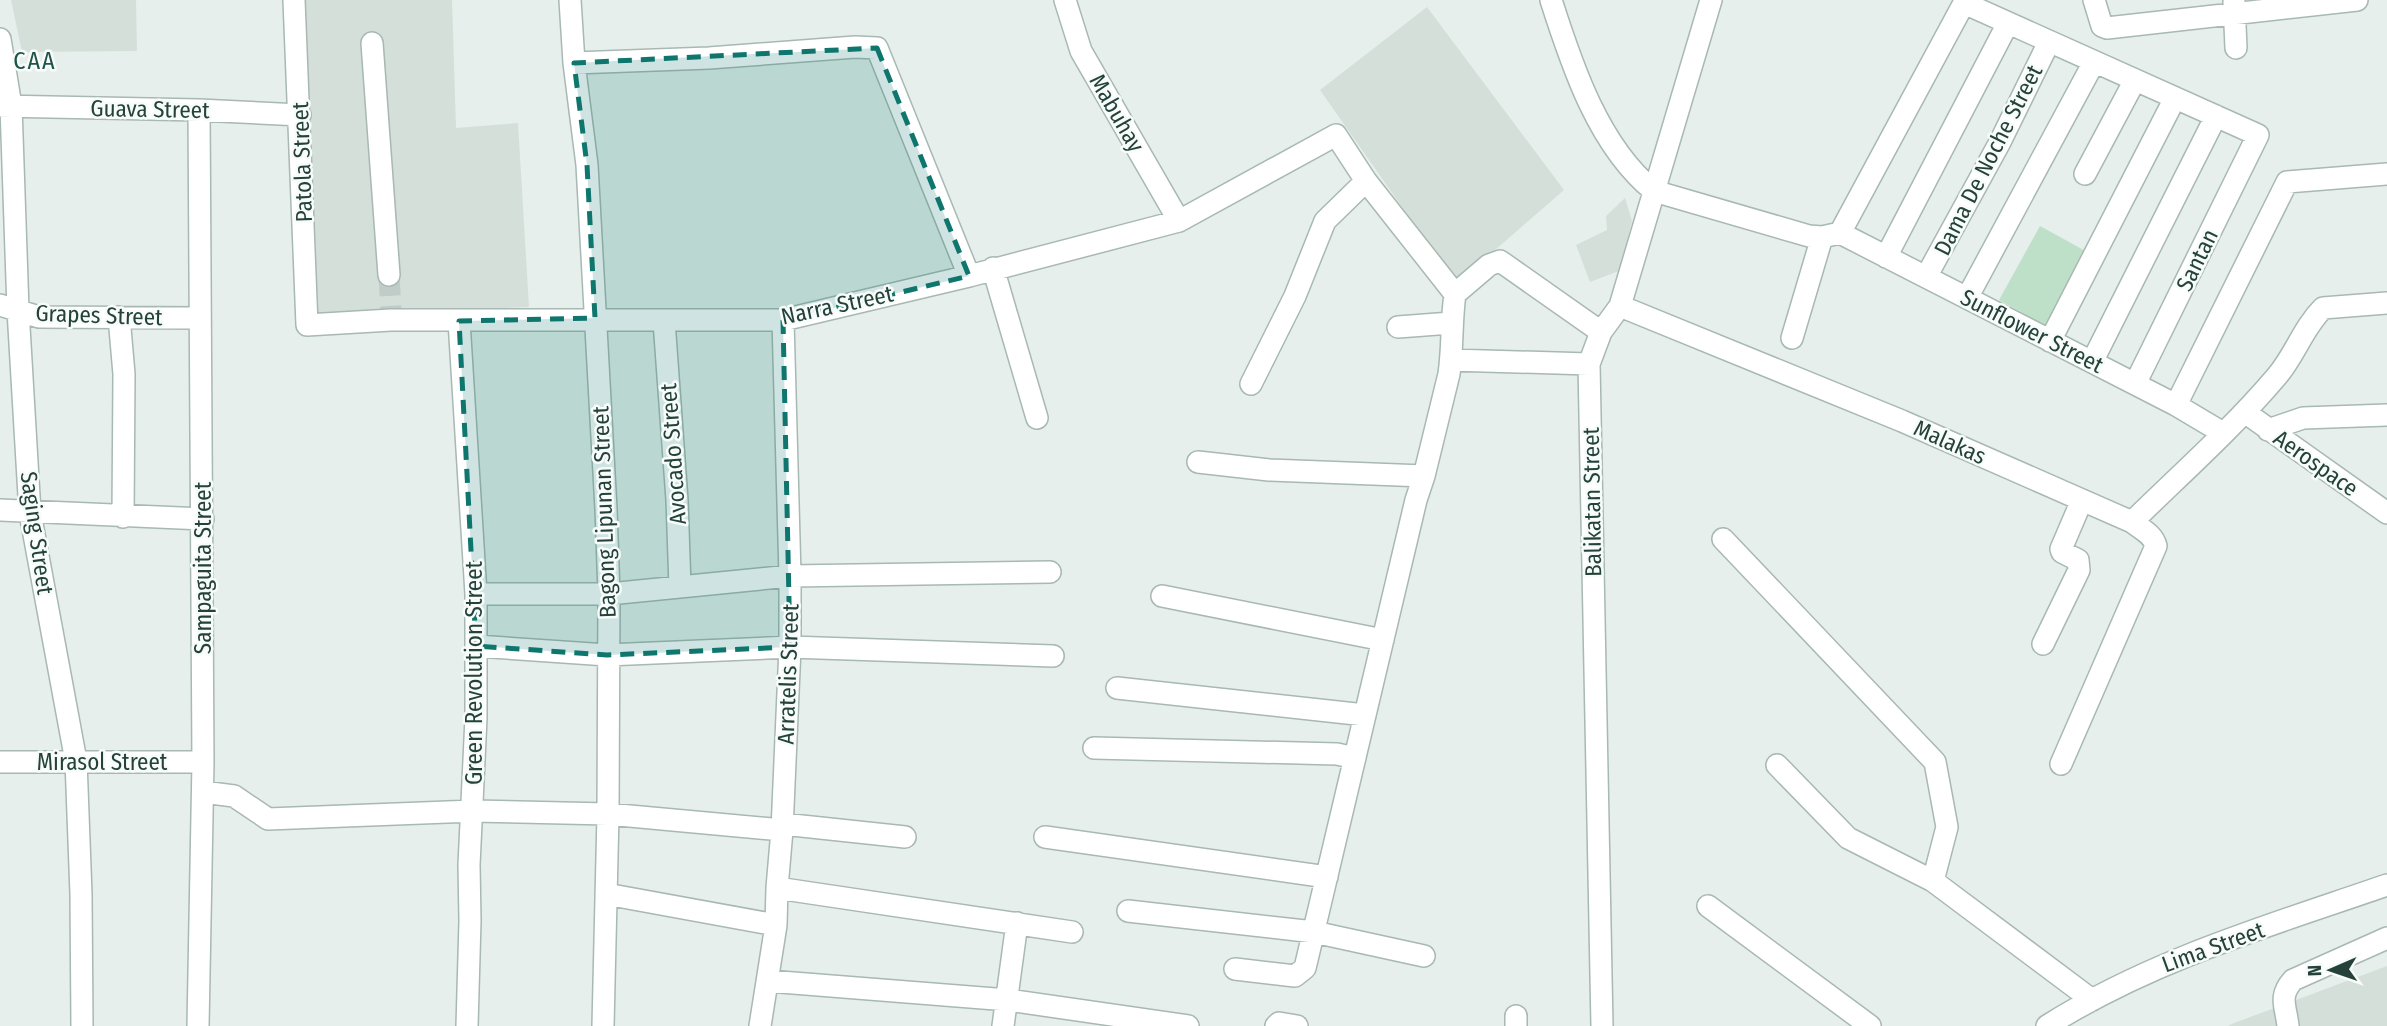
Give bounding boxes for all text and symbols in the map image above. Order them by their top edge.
district label: CAA [13,47,57,75]
street label: Dama De Noche Street [1928,60,2048,260]
street label: Mabuhay [1084,69,1151,158]
street label: Guava Street [90,94,210,124]
street label: Patola Street [286,101,318,223]
street label: Santan [2170,224,2224,296]
street label: Narra Street [778,279,896,331]
street label: Sunflower Street [1956,283,2109,379]
street label: Grapes Street [35,299,163,331]
street label: Avocado Street [654,382,692,526]
street label: Bagong Lipunan Street [586,405,622,619]
street label: Malakas [1910,414,1991,470]
street label: Aerospace [2268,424,2364,502]
street label: Balikatan Street [1577,426,1607,577]
street label: Saging Street [15,470,60,597]
street label: Sampaguita Street [189,481,217,654]
street label: Green Revolution Street [460,560,488,785]
street label: Arratelis Street [772,603,804,745]
street label: Mirasol Street [37,748,168,776]
street label: Lima Street [2158,915,2268,978]
north arrow [2296,935,2366,1005]
text: N [2303,964,2326,977]

